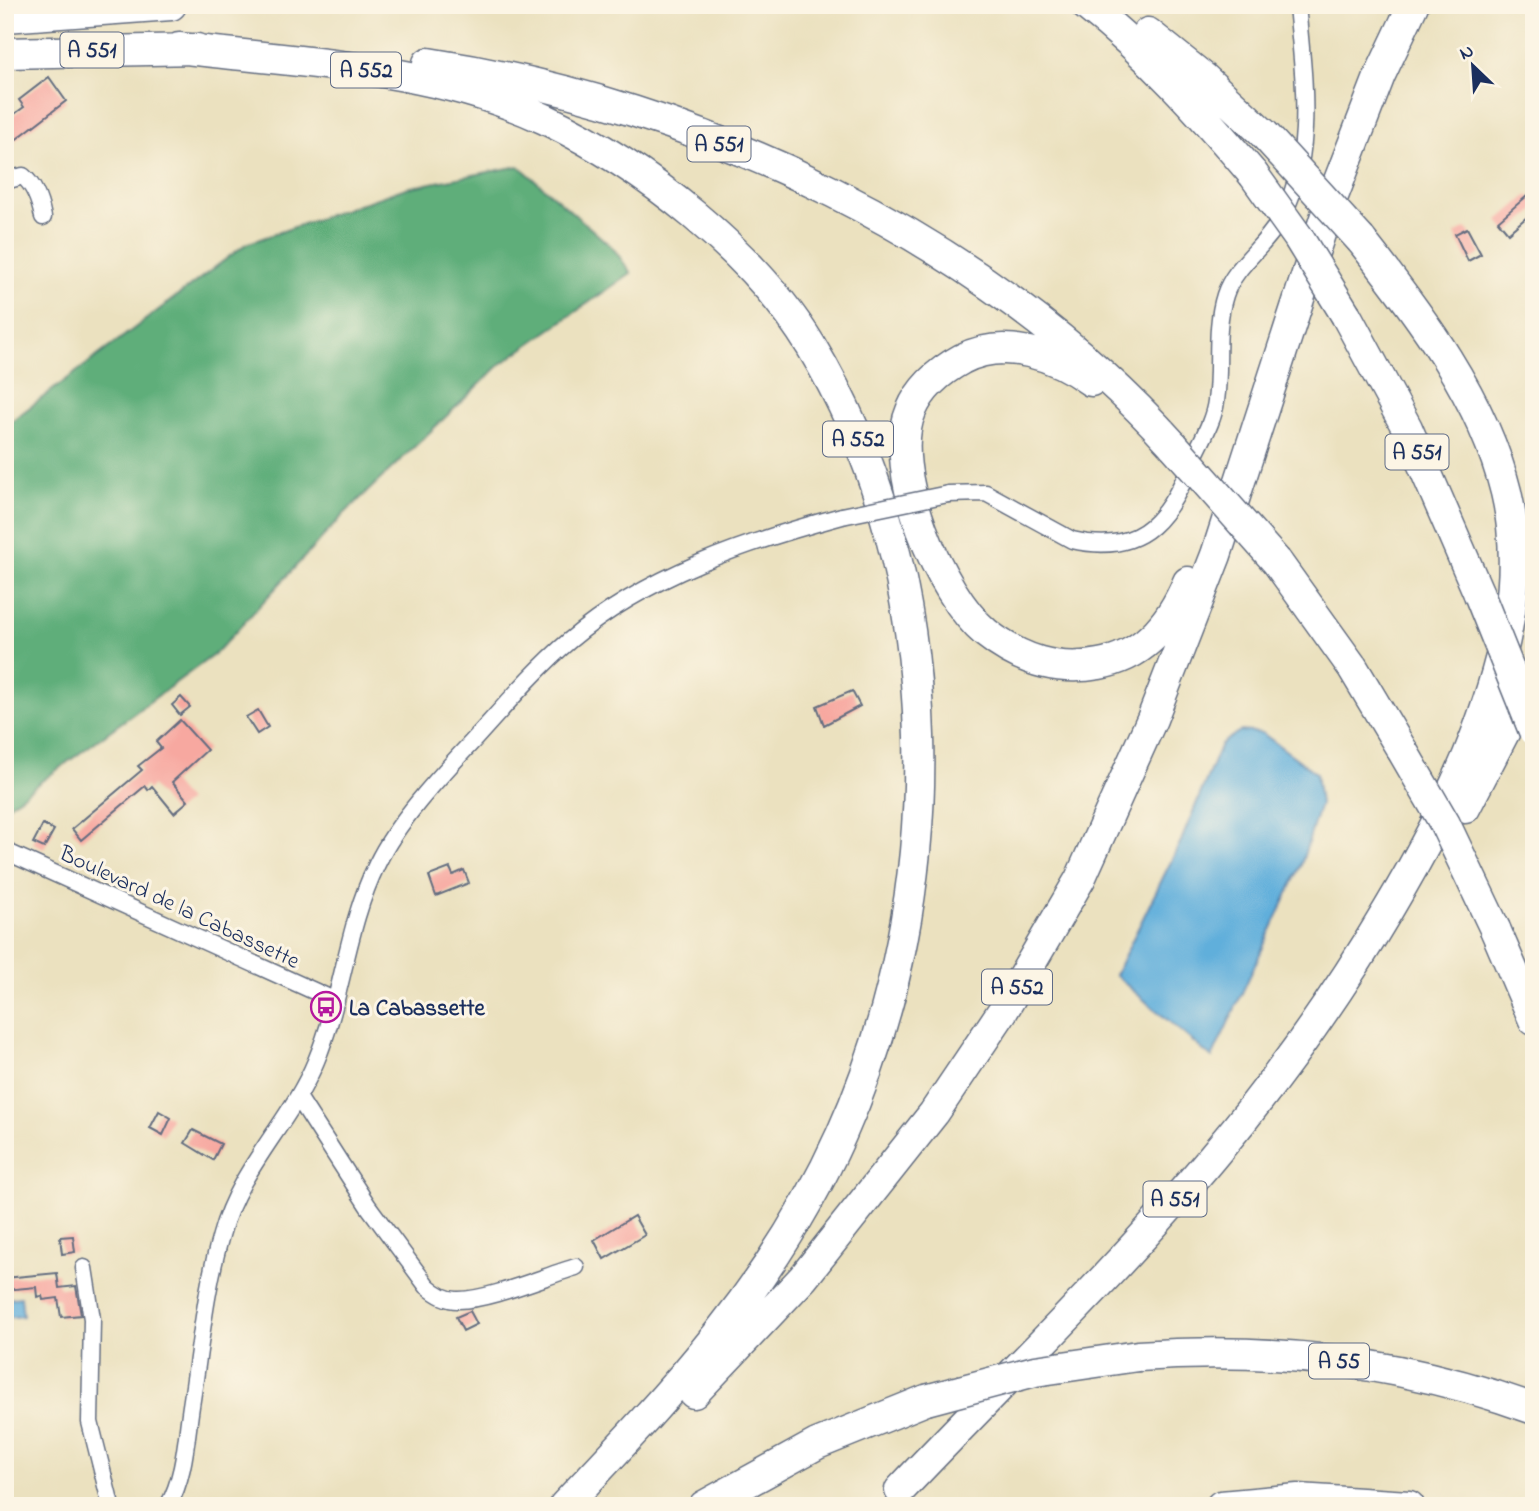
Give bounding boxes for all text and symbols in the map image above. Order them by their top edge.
road number: A 551 [60,32,124,68]
north arrow [1438,32,1508,102]
text: N [1455,38,1479,68]
road number: A 552 [331,52,401,88]
road number: A 551 [688,127,750,162]
road number: A 552 [823,422,893,457]
road number: A 551 [1386,434,1448,470]
street label: Boulevard de la Cabassette [52,838,305,979]
road number: A 552 [982,970,1052,1004]
bus stop icon: La Cabassette [309,990,343,1024]
place label: La Cabassette [349,993,485,1026]
road number: A 551 [1144,1182,1206,1216]
road number: A 55 [1309,1344,1369,1378]

